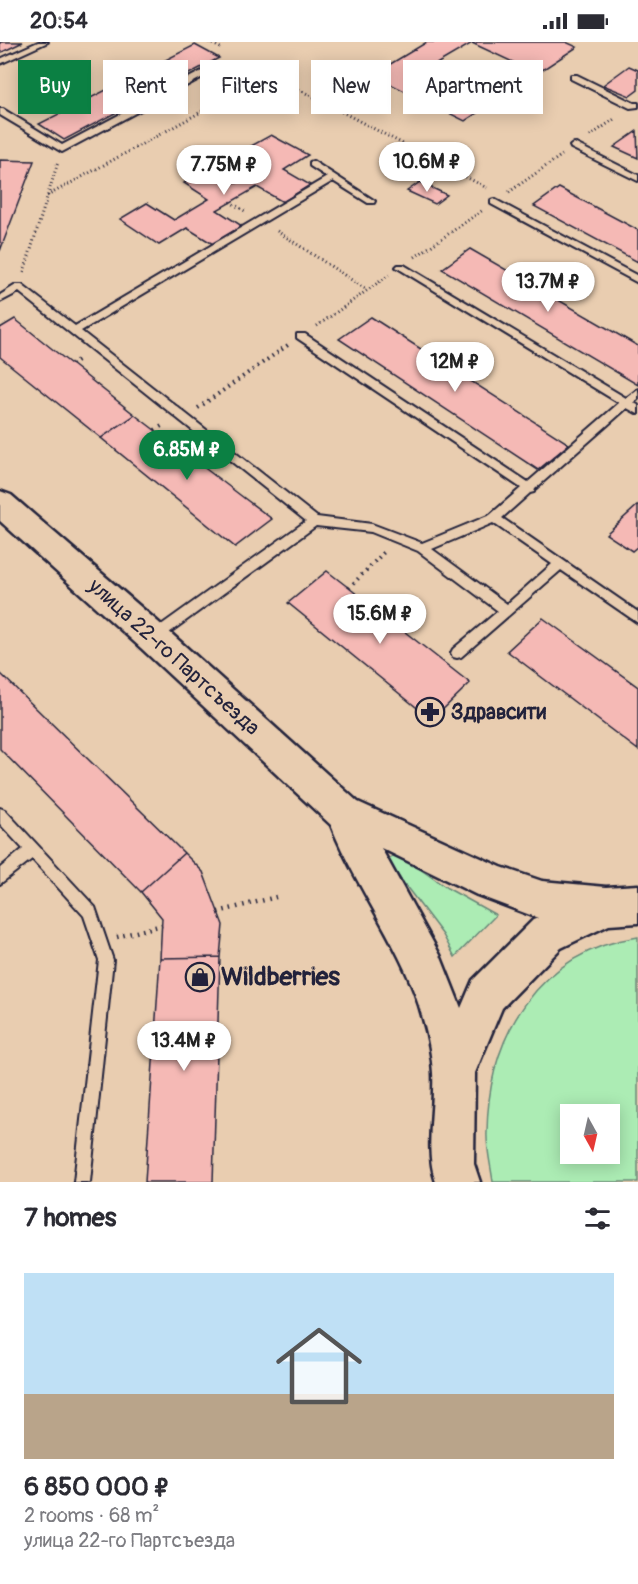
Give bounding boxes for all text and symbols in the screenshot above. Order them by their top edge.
text: 20:54 [30,7,88,35]
chip: Buy [18,60,91,114]
chip: Rent [103,60,188,114]
chip: Filters [200,60,299,114]
chip: New [311,60,391,114]
chip: Apartment [403,60,543,114]
pin: 10.6M ₽ [372,142,482,193]
pin: 7.75M ₽ [169,145,279,196]
text: 10.6M ₽ [393,149,461,174]
text: 7.75M ₽ [190,152,258,177]
pin: 13.7M ₽ [493,262,603,313]
text: 13.7M ₽ [516,269,580,294]
pin: 12M ₽ [413,342,497,393]
text: 12M ₽ [430,349,480,374]
pin: 6.85M ₽ [132,430,242,481]
text: 6.85M ₽ [153,437,221,462]
street label: улица 22-го Партсъезда [82,572,265,741]
pin: 15.6M ₽ [325,594,435,645]
text: 15.6M ₽ [347,601,413,626]
pharmacy icon: Здравсити [414,696,446,728]
place label: Здравсити [451,699,547,726]
shop icon: Wildberries [184,961,216,993]
place label: Wildberries [221,961,340,993]
pin: 13.4M ₽ [129,1021,239,1072]
text: 13.4M ₽ [151,1028,217,1053]
north arrow [560,1104,620,1164]
map controls [560,1104,620,1164]
text: 7 homes [24,1202,116,1234]
icon: filters [581,1202,614,1235]
icon: home [265,1312,373,1420]
text: 6 850 000 ₽ [24,1471,170,1503]
text: 2 rooms · 68 m² [24,1503,159,1528]
text: улица 22-го Партсъезда [24,1528,235,1553]

